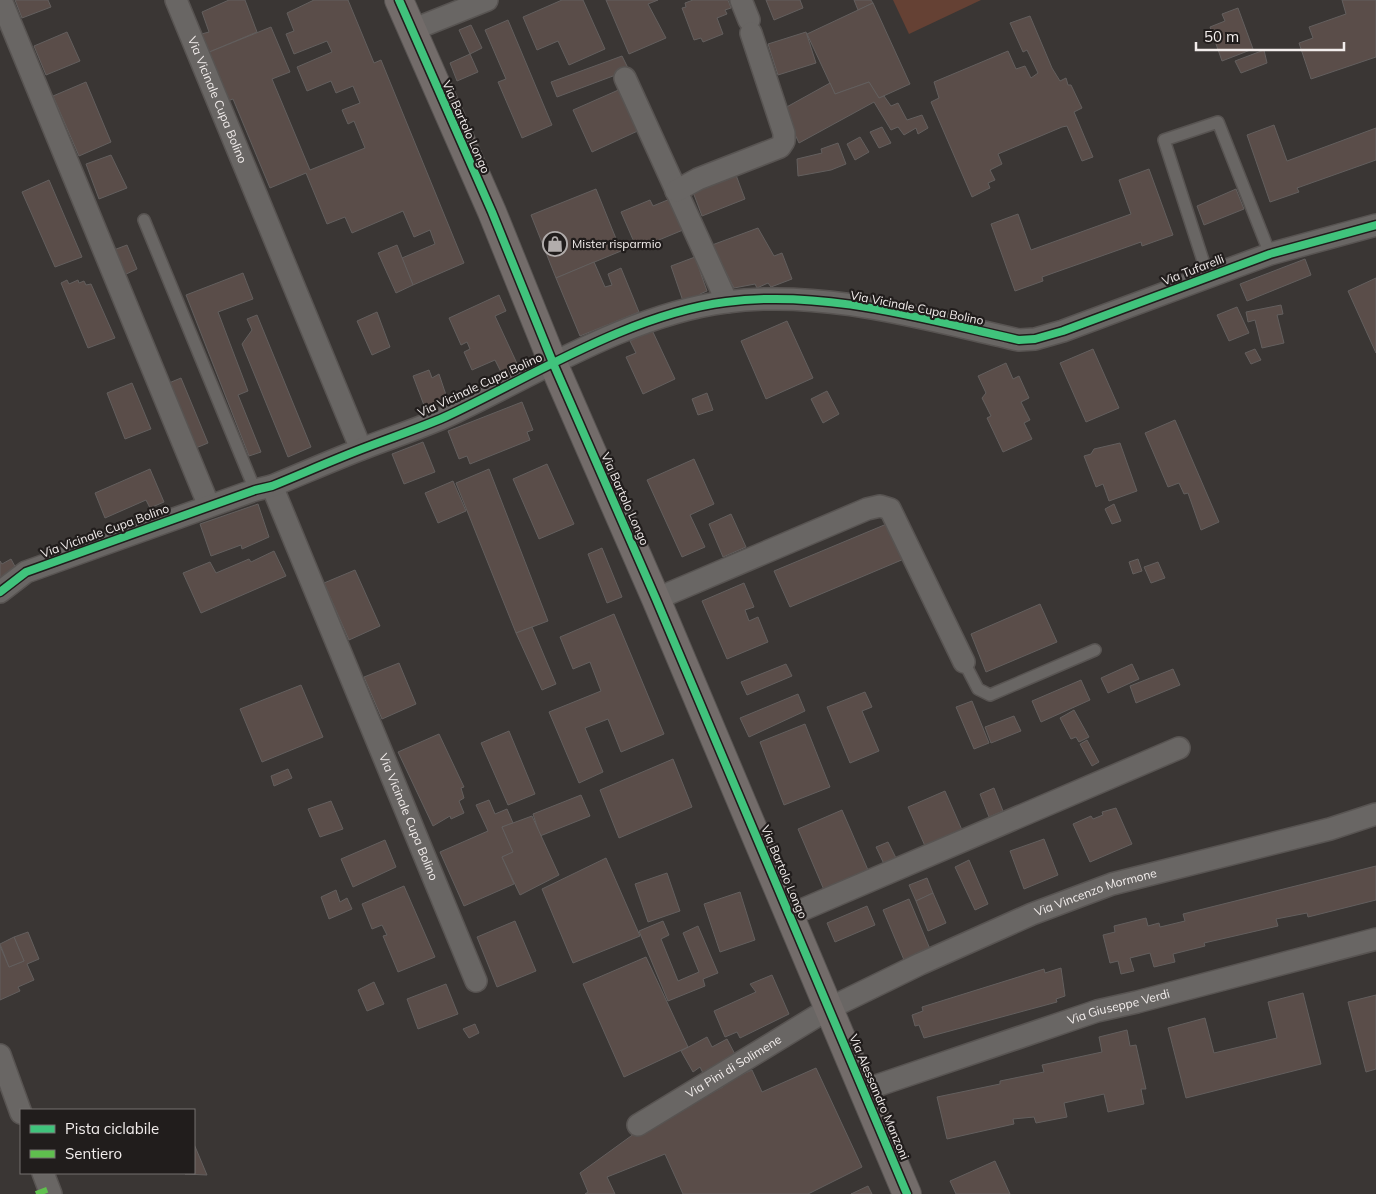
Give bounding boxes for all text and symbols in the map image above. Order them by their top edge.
scale bar [1196,20,1344,52]
text: 50 m [1204,27,1239,46]
street label: Via Vicinale Cupa Bolino [185,34,250,165]
street label: Via Bartolo Longo [439,78,494,176]
shop icon: Mister risparmio [542,231,568,257]
place label: Mister risparmio [572,236,662,251]
street label: Via Tufarelli [1160,251,1226,288]
street label: Via Vicinale Cupa Bolino [849,287,985,328]
street label: Via Vicinale Cupa Bolino [415,349,544,420]
street label: Via Bartolo Longo [598,450,653,548]
street label: Via Vicinale Cupa Bolino [39,500,171,561]
street label: Via Vicinale Cupa Bolino [376,751,442,883]
street label: Via Bartolo Longo [758,823,811,921]
street label: Via Vincenzo Mormone [1032,865,1158,919]
street label: Via Giuseppe Verdi [1065,986,1171,1027]
street label: Via Pini di Solimene [683,1031,784,1101]
street label: Via Alessandro Manzoni [846,1032,913,1162]
legend [20,1109,195,1174]
text: Pista ciclabile [65,1119,159,1138]
text: Sentiero [65,1144,122,1163]

